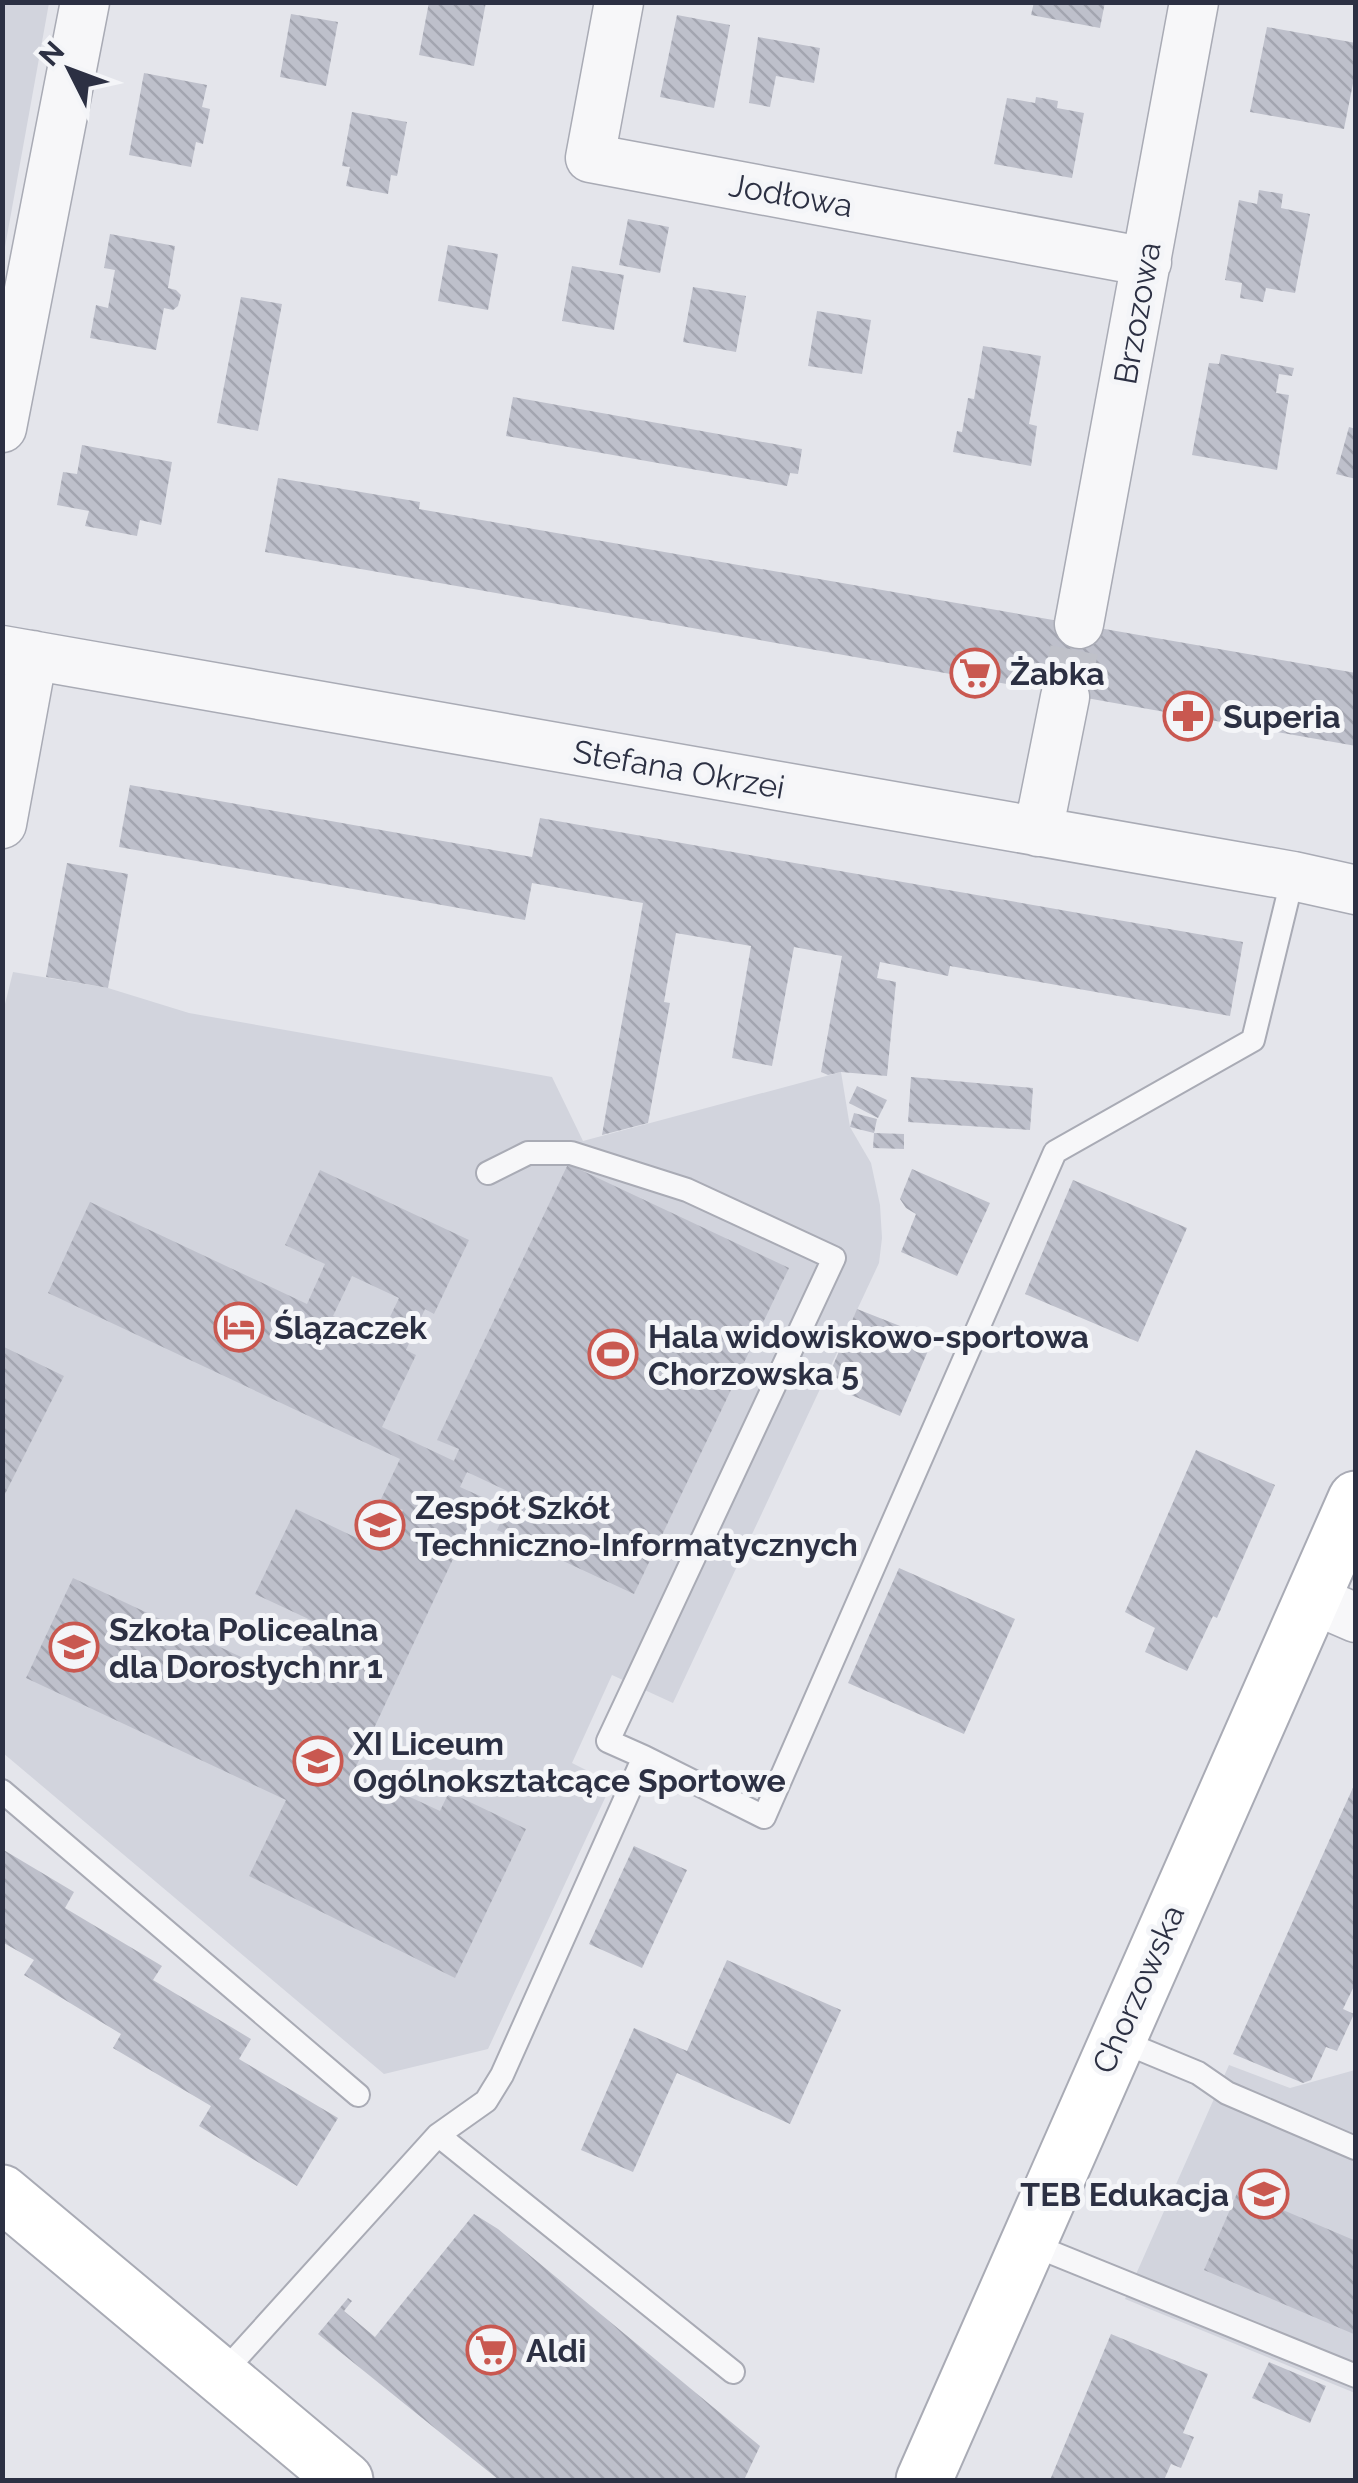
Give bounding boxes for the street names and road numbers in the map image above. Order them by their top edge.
street label: Jodłowa [726,166,856,224]
street label: Brzozowa [1106,239,1168,387]
street label: Stefana Okrzei [571,732,787,806]
street label: Chorzowska [1084,1899,1192,2079]

